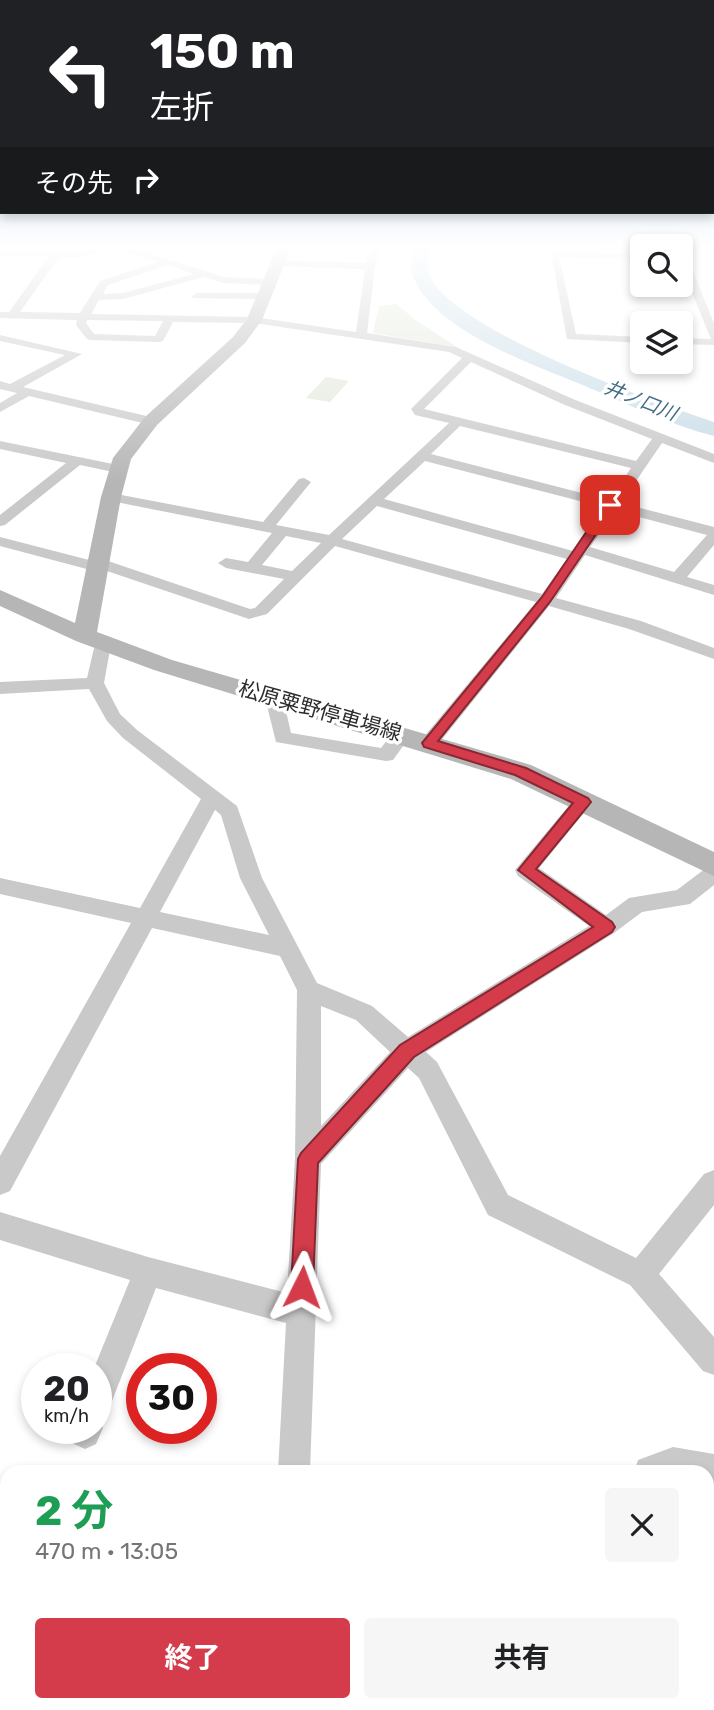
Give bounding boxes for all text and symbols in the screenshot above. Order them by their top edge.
text: 150 m [150,22,295,80]
icon: left [35,28,126,119]
text: 左折 [150,88,214,126]
icon: right [127,161,165,199]
text: その先 [35,168,113,199]
map controls [630,234,693,374]
button: search [630,234,693,297]
button: layers [630,311,693,374]
water label: 井ノ口川 [601,376,682,426]
pin [580,475,640,535]
icon: arrive [591,486,629,524]
street label: 松原粟野停車場線 [236,675,404,746]
position arrow [265,1250,339,1324]
speed limit sign: 30 [126,1353,217,1444]
text: 20 [43,1368,90,1410]
text: km/h [44,1405,89,1427]
text: 2 分 [35,1486,113,1536]
button: close [605,1488,679,1562]
text: 470 m · 13:05 [35,1537,178,1565]
button: 終了 [35,1618,350,1698]
button: 共有 [364,1618,679,1698]

